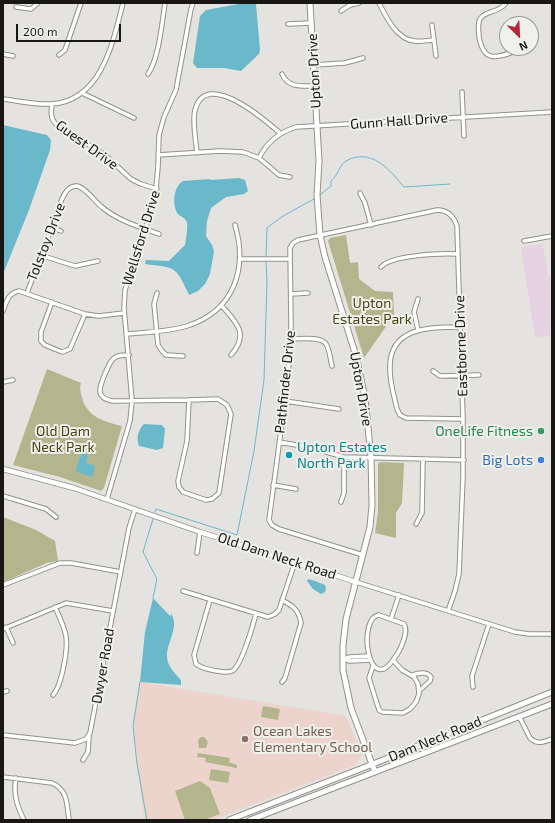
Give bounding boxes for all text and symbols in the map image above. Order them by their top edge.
scale bar [18,16,123,42]
north arrow [499,16,539,56]
text: 200 m [23,24,57,38]
street label: Upton Drive [304,33,324,109]
text: N [517,39,530,54]
street label: Gunn Hall Drive [350,109,448,133]
street label: Guest Drive [52,117,122,173]
street label: Wellsford Drive [118,188,164,288]
street label: Tolstoy Drive [23,200,69,284]
park label: Upton Estates Park [332,295,412,328]
street label: Eastborne Drive [451,295,471,397]
street label: Pathfinder Drive [271,330,299,434]
street label: Upton Drive [346,351,376,427]
park label: Old Dam Neck Park [31,423,95,456]
place label: OneLife Fitness [435,423,533,439]
marker: OneLife Fitness [536,426,546,436]
place label: Upton Estates North Park [297,439,387,472]
marker: Upton Estates North Park [284,450,294,460]
place label: Big Lots [482,452,533,468]
marker: Big Lots [536,455,546,465]
street label: Old Dam Neck Road [216,529,338,583]
street label: Dwyer Road [88,627,118,705]
street label: Dam Neck Road [386,713,484,765]
place label: Ocean Lakes Elementary School [253,723,372,756]
marker: Ocean Lakes Elementary School [240,734,250,744]

